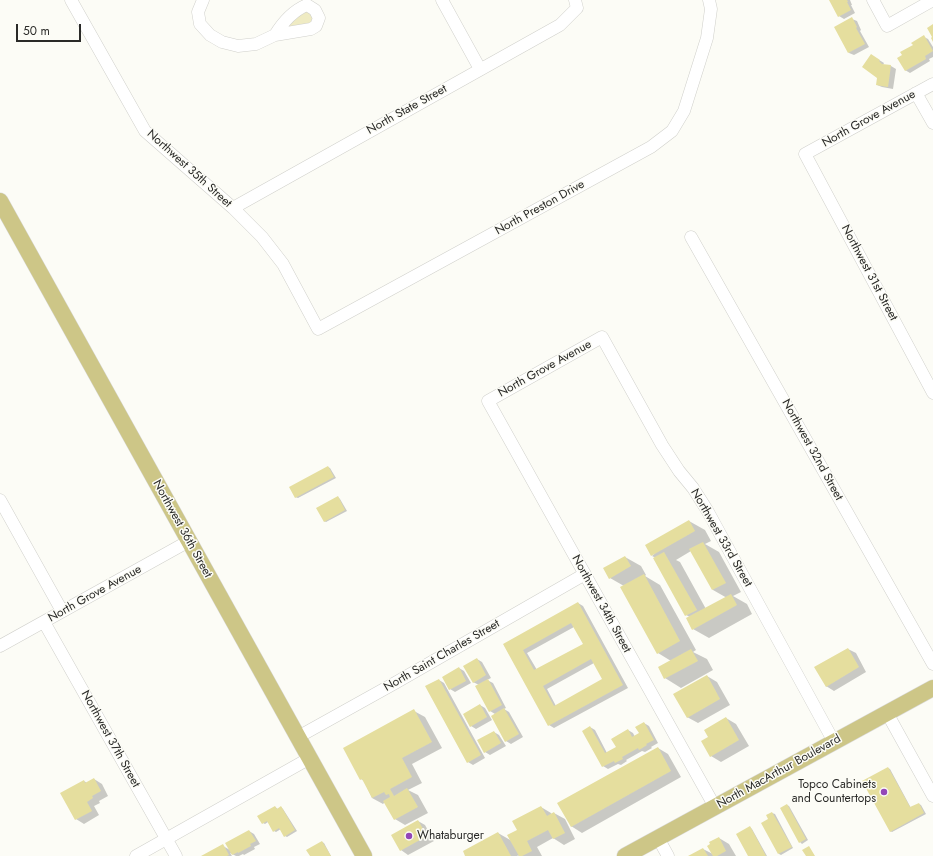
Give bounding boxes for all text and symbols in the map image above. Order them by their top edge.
scale bar [18,16,83,42]
text: 50 m [23,22,50,40]
street label: North State Street [364,82,450,138]
street label: North Grove Avenue [820,87,918,151]
street label: Northwest 35th Street [144,127,234,211]
street label: North Preston Drive [493,177,587,239]
street label: Northwest 31st Street [838,223,900,323]
street label: North Grove Avenue [496,337,594,401]
street label: Northwest 32nd Street [778,397,846,503]
street label: Northwest 36th Street [149,478,215,580]
street label: Northwest 33rd Street [687,486,755,590]
street label: Northwest 34th Street [568,553,634,655]
street label: North Grove Avenue [46,562,144,626]
street label: North Saint Charles Street [381,617,503,695]
street label: Northwest 37th Street [77,688,143,790]
street label: North MacArthur Boulevard [714,732,844,812]
place label: Topco Cabinets and Countertops [792,778,876,806]
marker: Topco Cabinets and Countertops [879,787,889,797]
place label: Whataburger [417,829,484,843]
marker: Whataburger [404,831,414,841]

